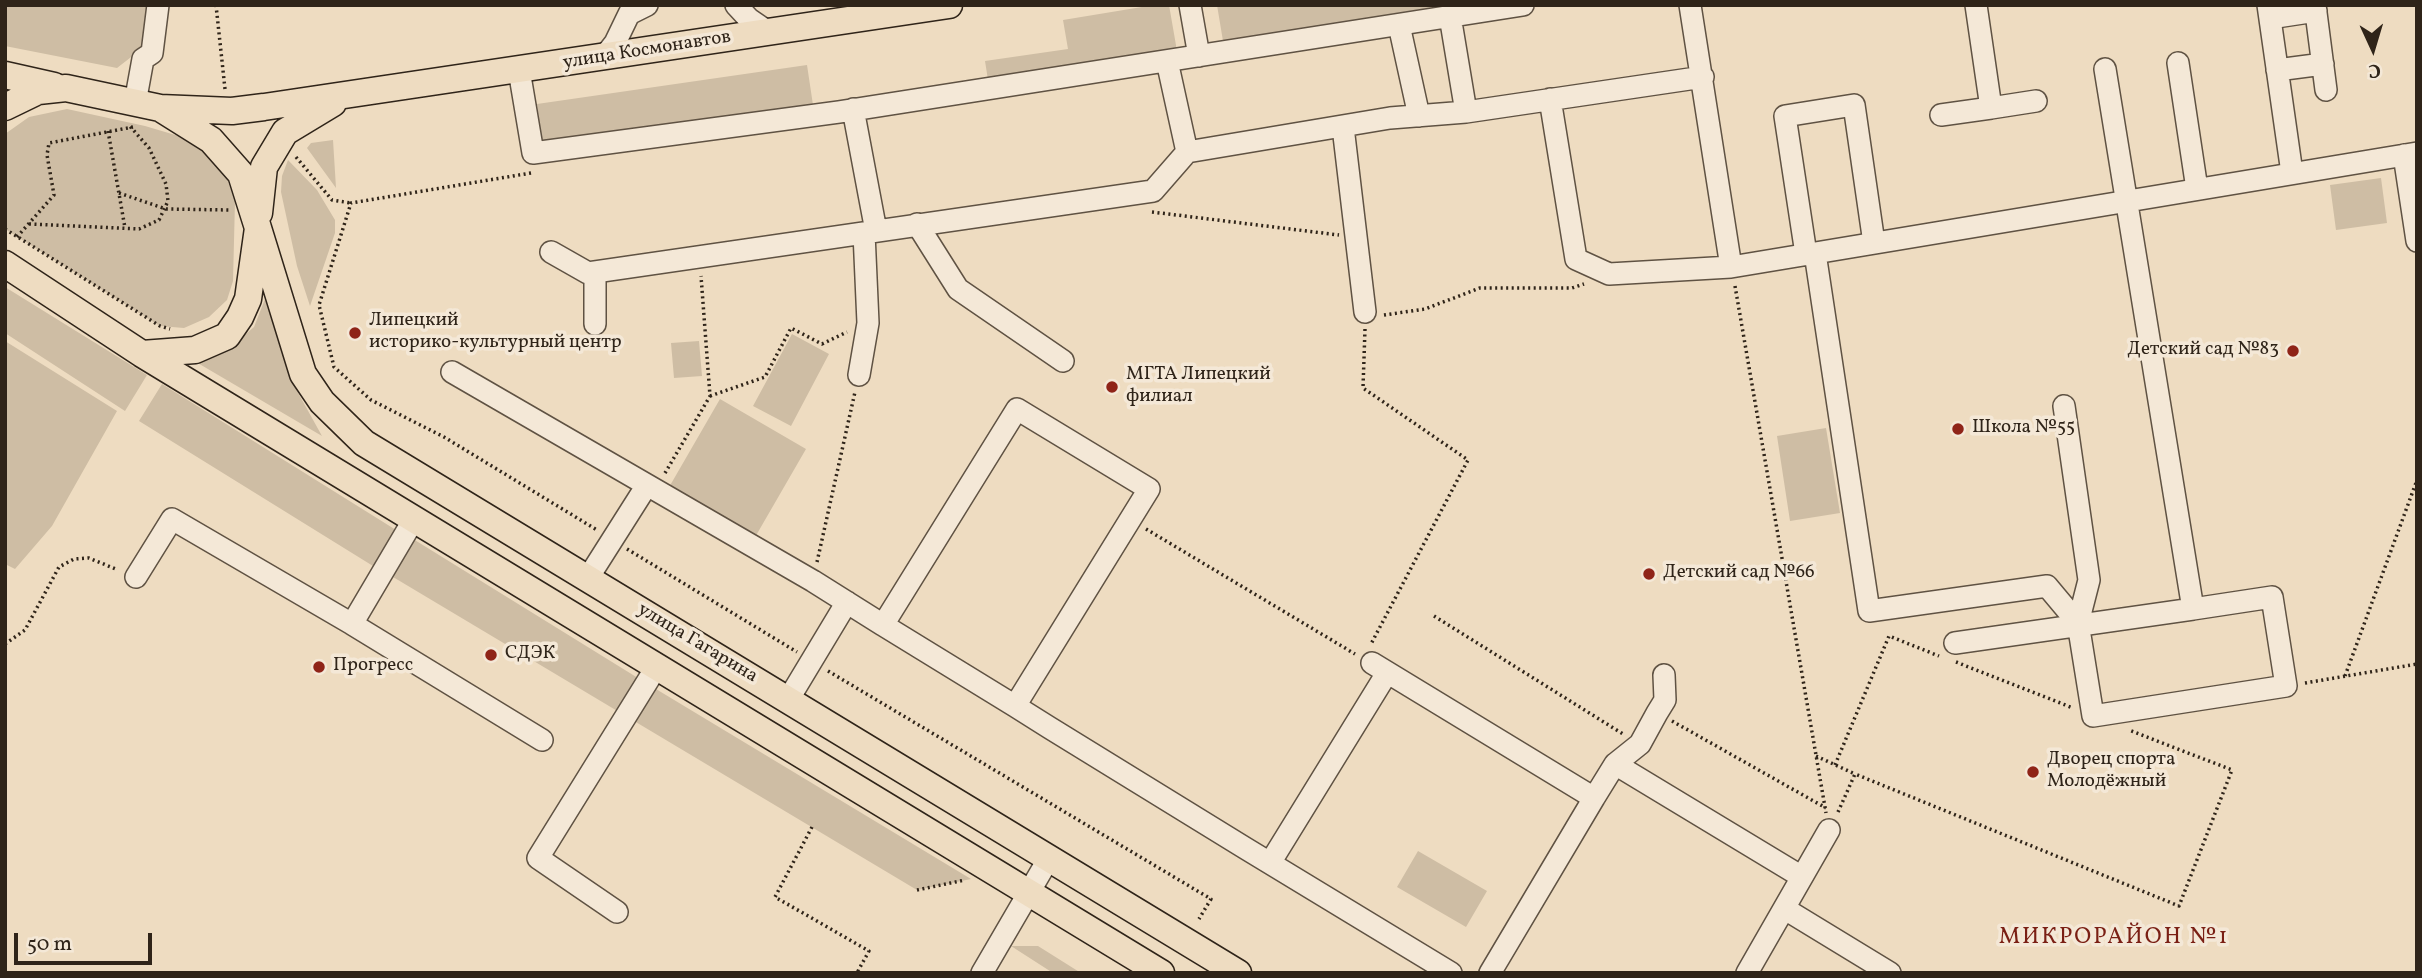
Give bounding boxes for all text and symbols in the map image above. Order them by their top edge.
north arrow [2338,14,2408,84]
street label: улица Космонавтов [561,26,733,76]
text: С [2367,57,2381,83]
place label: Липецкий историко-культурный центр [369,311,622,355]
marker: Липецкий историко-культурный центр [347,325,363,341]
place label: Детский сад №83 [2127,340,2279,362]
marker: Детский сад №83 [2285,343,2301,359]
place label: МГТА Липецкий филиал [1126,365,1271,409]
marker: МГТА Липецкий филиал [1104,379,1120,395]
place label: Школа №55 [1972,418,2075,440]
marker: Школа №55 [1950,421,1966,437]
place label: Детский сад №66 [1663,563,1815,585]
marker: Детский сад №66 [1641,566,1657,582]
street label: улица Гагарина [633,599,761,689]
place label: СДЭК [505,644,555,666]
marker: СДЭК [483,647,499,663]
place label: Прогресс [333,656,413,678]
marker: Прогресс [311,659,327,675]
place label: Дворец спорта Молодёжный [2047,750,2175,794]
marker: Дворец спорта Молодёжный [2025,764,2041,780]
scale bar [18,918,156,962]
district label: МИКРОРАЙОН №1 [2000,925,2228,953]
text: 50 m [27,930,72,959]

